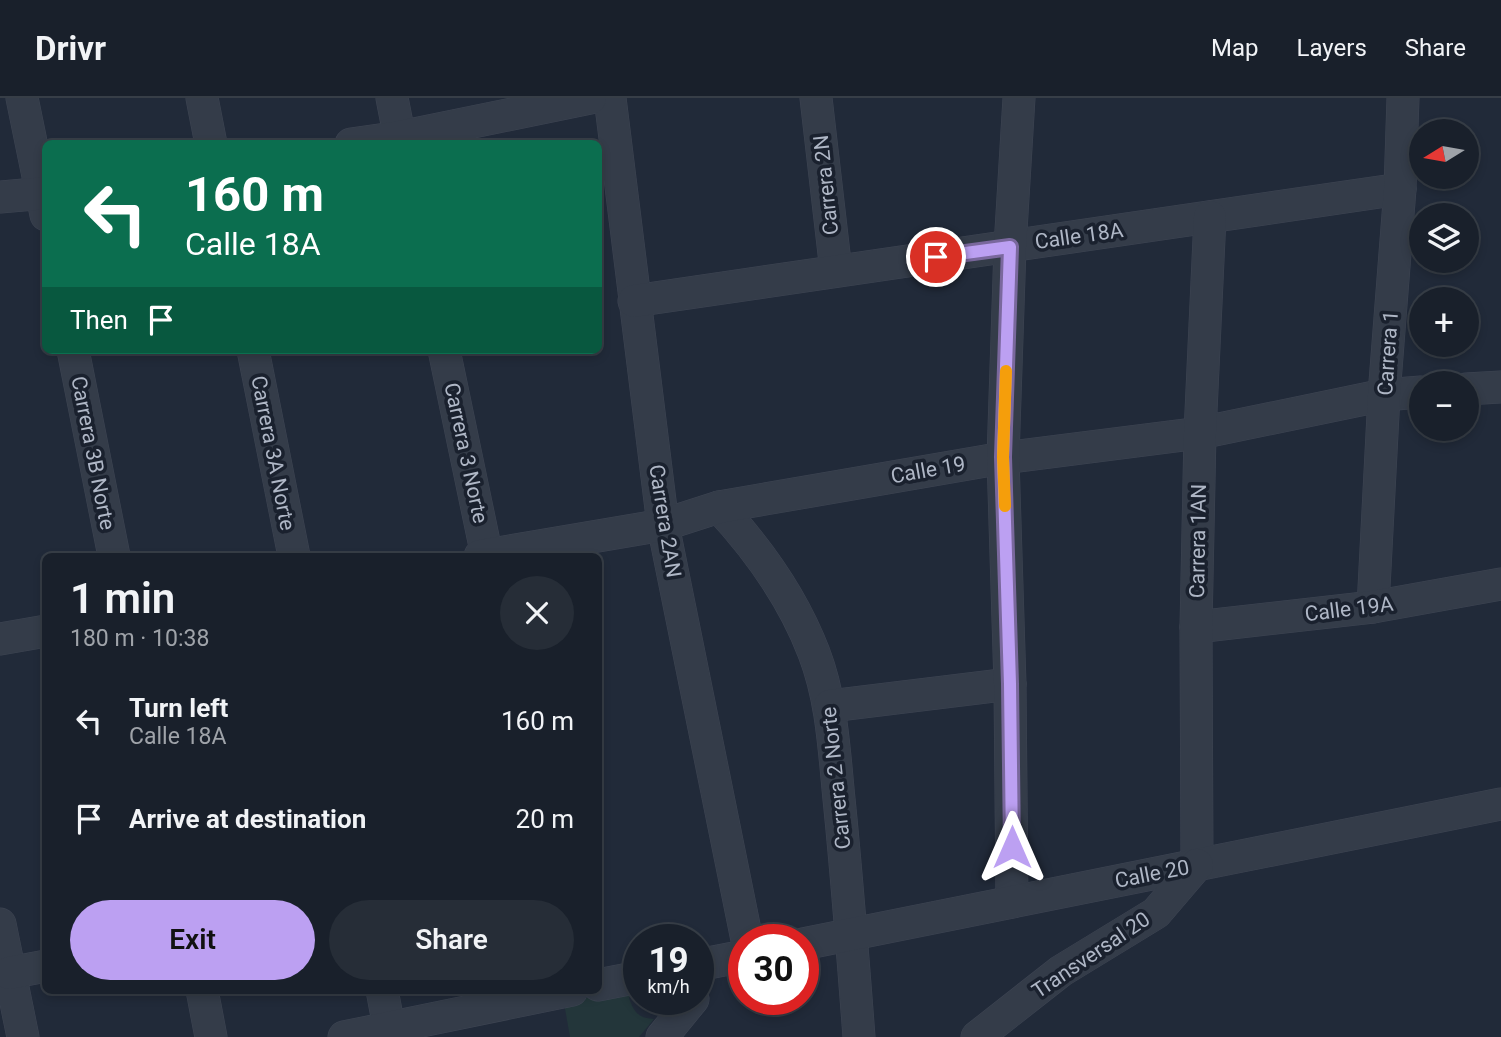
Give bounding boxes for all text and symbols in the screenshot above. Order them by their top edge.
text: Drivr [35,29,106,68]
text: Map [1211,34,1259,62]
text: Layers [1297,34,1367,62]
text: Share [1405,34,1466,62]
north arrow [1409,119,1479,189]
map controls [1409,119,1479,441]
street label: Carrera 2N [809,134,843,236]
text: 160 m [185,166,324,223]
icon: left [70,168,161,259]
button: layers [1409,203,1479,273]
street label: Calle 18A [1033,218,1125,254]
text: Calle 18A [185,225,321,263]
pin [906,227,966,287]
icon: arrive [917,238,955,276]
button: + [1409,287,1479,357]
icon: arrive [142,301,180,339]
text: Then [70,305,128,335]
street label: Carrera 1 [1373,310,1403,396]
button: − [1409,371,1479,441]
street label: Carrera 3B Norte [66,374,120,532]
street label: Carrera 3A Norte [246,374,300,532]
street label: Carrera 3 Norte [439,380,493,526]
street label: Calle 19 [889,452,967,488]
street label: Carrera 2AN [644,463,686,579]
street label: Carrera 1AN [1185,484,1211,598]
text: 1 min [70,574,175,623]
button: close [500,576,574,650]
street label: Calle 19A [1303,592,1395,626]
text: 180 m · 10:38 [70,625,209,652]
text: Turn left [129,693,228,723]
icon: left [70,702,108,740]
text: 160 m [501,706,574,736]
street label: Carrera 2 Norte [817,706,855,850]
text: Calle 18A [129,723,226,750]
icon: arrive [70,800,108,838]
text: Arrive at destination [129,804,366,834]
text: 20 m [516,804,574,834]
position arrow [975,810,1049,884]
street label: Calle 20 [1113,855,1191,893]
button: Exit [70,900,315,980]
button: Share [329,900,574,980]
street label: Transversal 20 [1028,907,1154,1003]
speed limit sign: 30 [728,924,819,1015]
text: 19 [648,940,689,981]
text: km/h [647,976,690,997]

